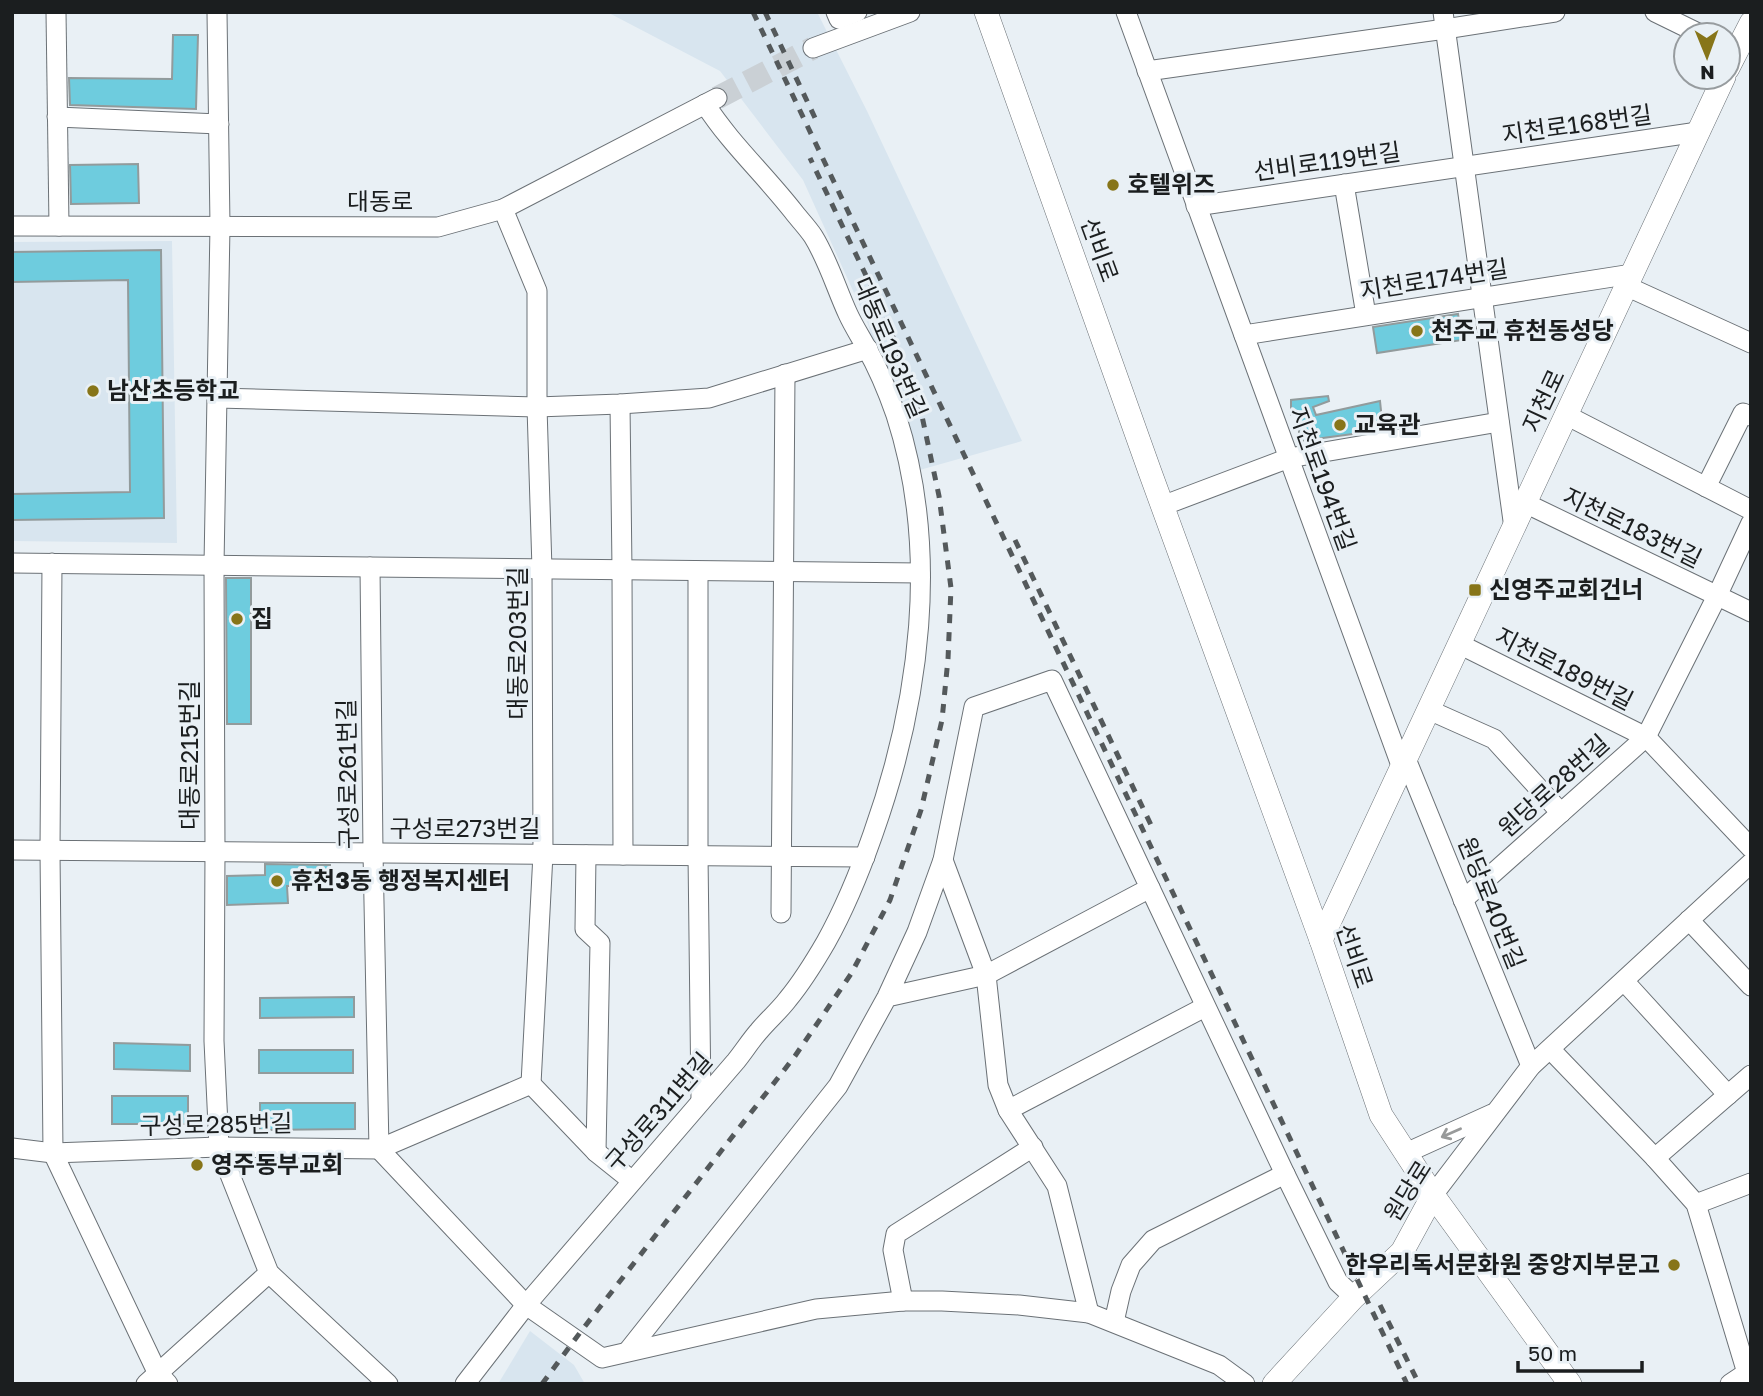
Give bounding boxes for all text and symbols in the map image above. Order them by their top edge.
north arrow [1672,21,1742,91]
text: N [1700,62,1715,85]
street label: 지천로168번길 [1500,99,1654,148]
street label: 선비로119번길 [1251,136,1402,185]
place label: 호텔위즈 [1127,169,1215,198]
marker: 호텔위즈 [1105,177,1121,193]
street label: 대동로 [347,186,413,215]
street label: 선비로 [1075,213,1125,286]
street label: 지천로174번길 [1358,253,1510,305]
street label: 대동로193번길 [849,272,934,422]
place label: 천주교 휴천동성당 [1431,315,1614,344]
marker: 천주교 휴천동성당 [1409,323,1425,339]
street label: 지천로 [1515,364,1570,437]
place label: 남산초등학교 [107,375,239,404]
marker: 남산초등학교 [85,383,101,399]
street label: 지천로194번길 [1284,402,1363,554]
place label: 교육관 [1354,409,1420,438]
marker: 교육관 [1332,417,1348,433]
street label: 지천로183번길 [1559,481,1707,573]
street label: 대동로203번길 [502,566,531,720]
place label: 신영주교회건너 [1489,574,1644,603]
marker: 신영주교회건너 [1467,582,1483,598]
place label: 집 [251,603,273,632]
marker: 집 [229,611,245,627]
street label: 지천로189번길 [1491,620,1639,715]
street label: 대동로215번길 [174,680,203,830]
street label: 구성로261번길 [331,699,362,850]
street label: 원당로28번길 [1492,728,1614,842]
street label: 구성로273번길 [389,813,541,842]
street label: 원당로40번길 [1453,832,1532,973]
place label: 휴천3동 행정복지센터 [291,865,510,894]
marker: 휴천3동 행정복지센터 [269,873,285,889]
street label: 선비로 [1331,919,1380,992]
street label: 구성로311번길 [598,1046,717,1176]
street label: 구성로285번길 [139,1108,293,1139]
one-way arrow [1441,1127,1462,1140]
place label: 영주동부교회 [211,1149,343,1178]
street label: 원당로 [1377,1154,1437,1226]
marker: 영주동부교회 [189,1157,205,1173]
place label: 한우리독서문화원 중앙지부문고 [1345,1249,1660,1278]
marker: 한우리독서문화원 중앙지부문고 [1666,1257,1682,1273]
scale bar [1518,1330,1642,1374]
text: 50 m [1528,1340,1577,1366]

